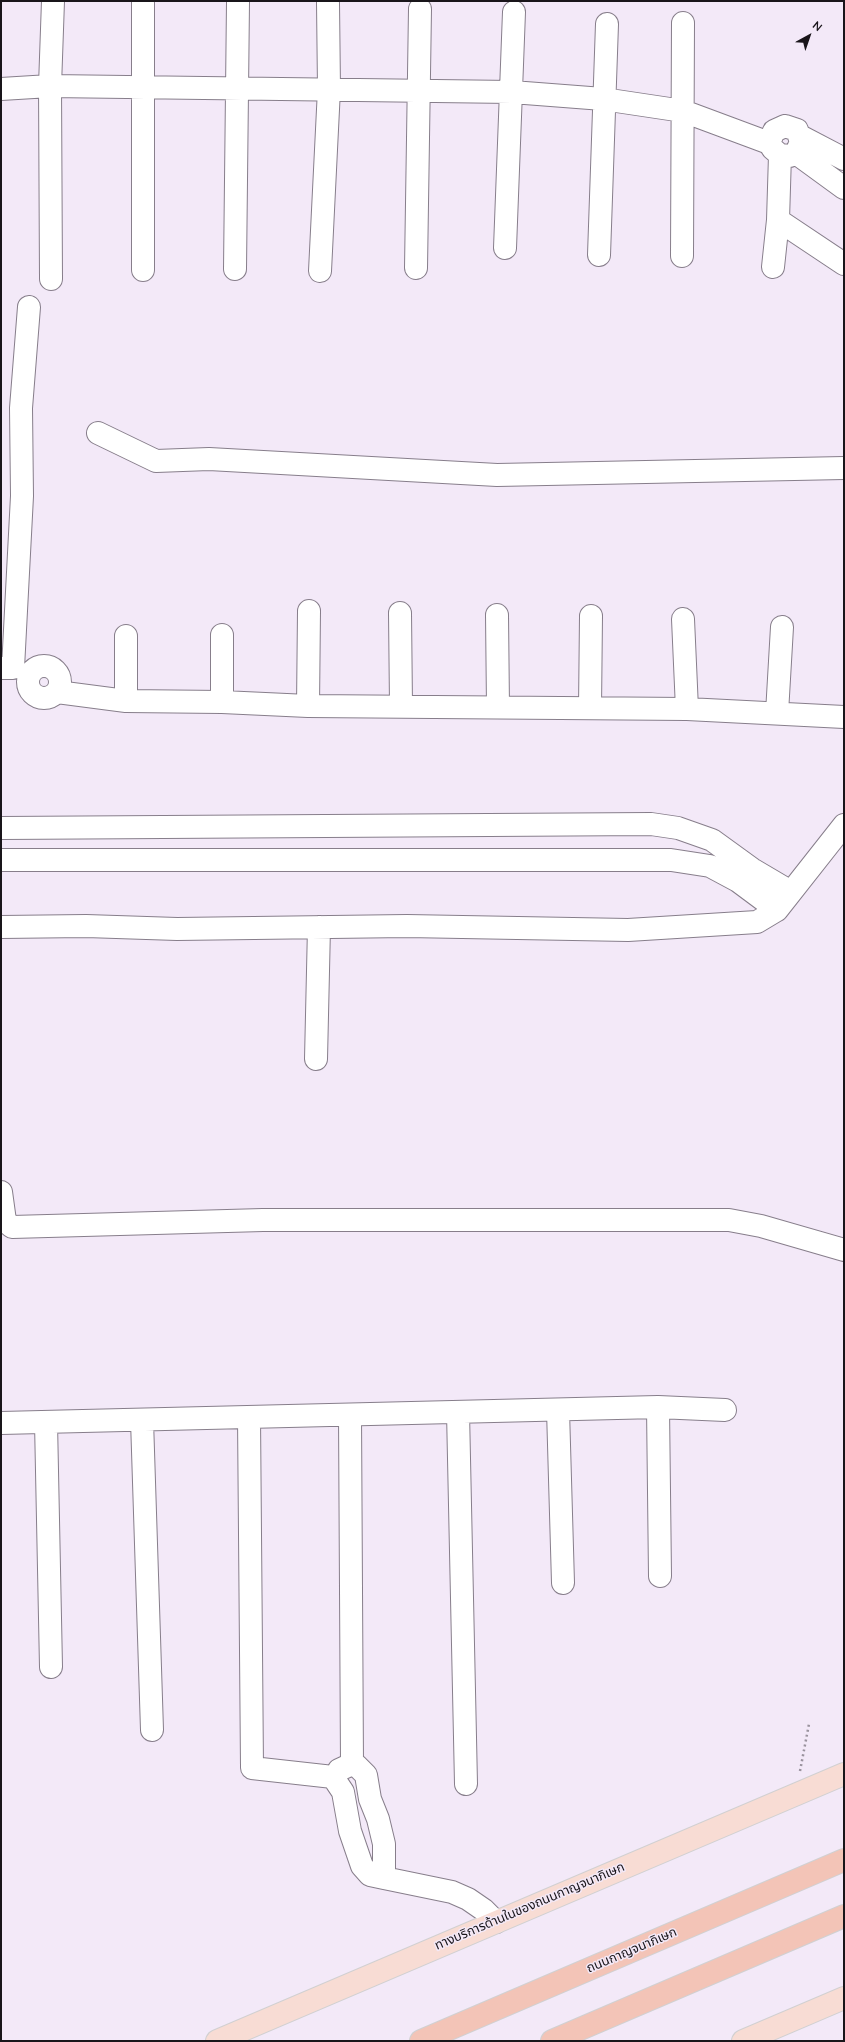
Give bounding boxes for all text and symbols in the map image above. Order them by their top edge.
north arrow [789,16,829,56]
text: N [809,18,825,35]
street label: ทางบริการด้านในของถนนกาญจนาภิเษก [433,1860,627,1954]
street label: ถนนกาญจนาภิเษก [585,1925,679,1977]

